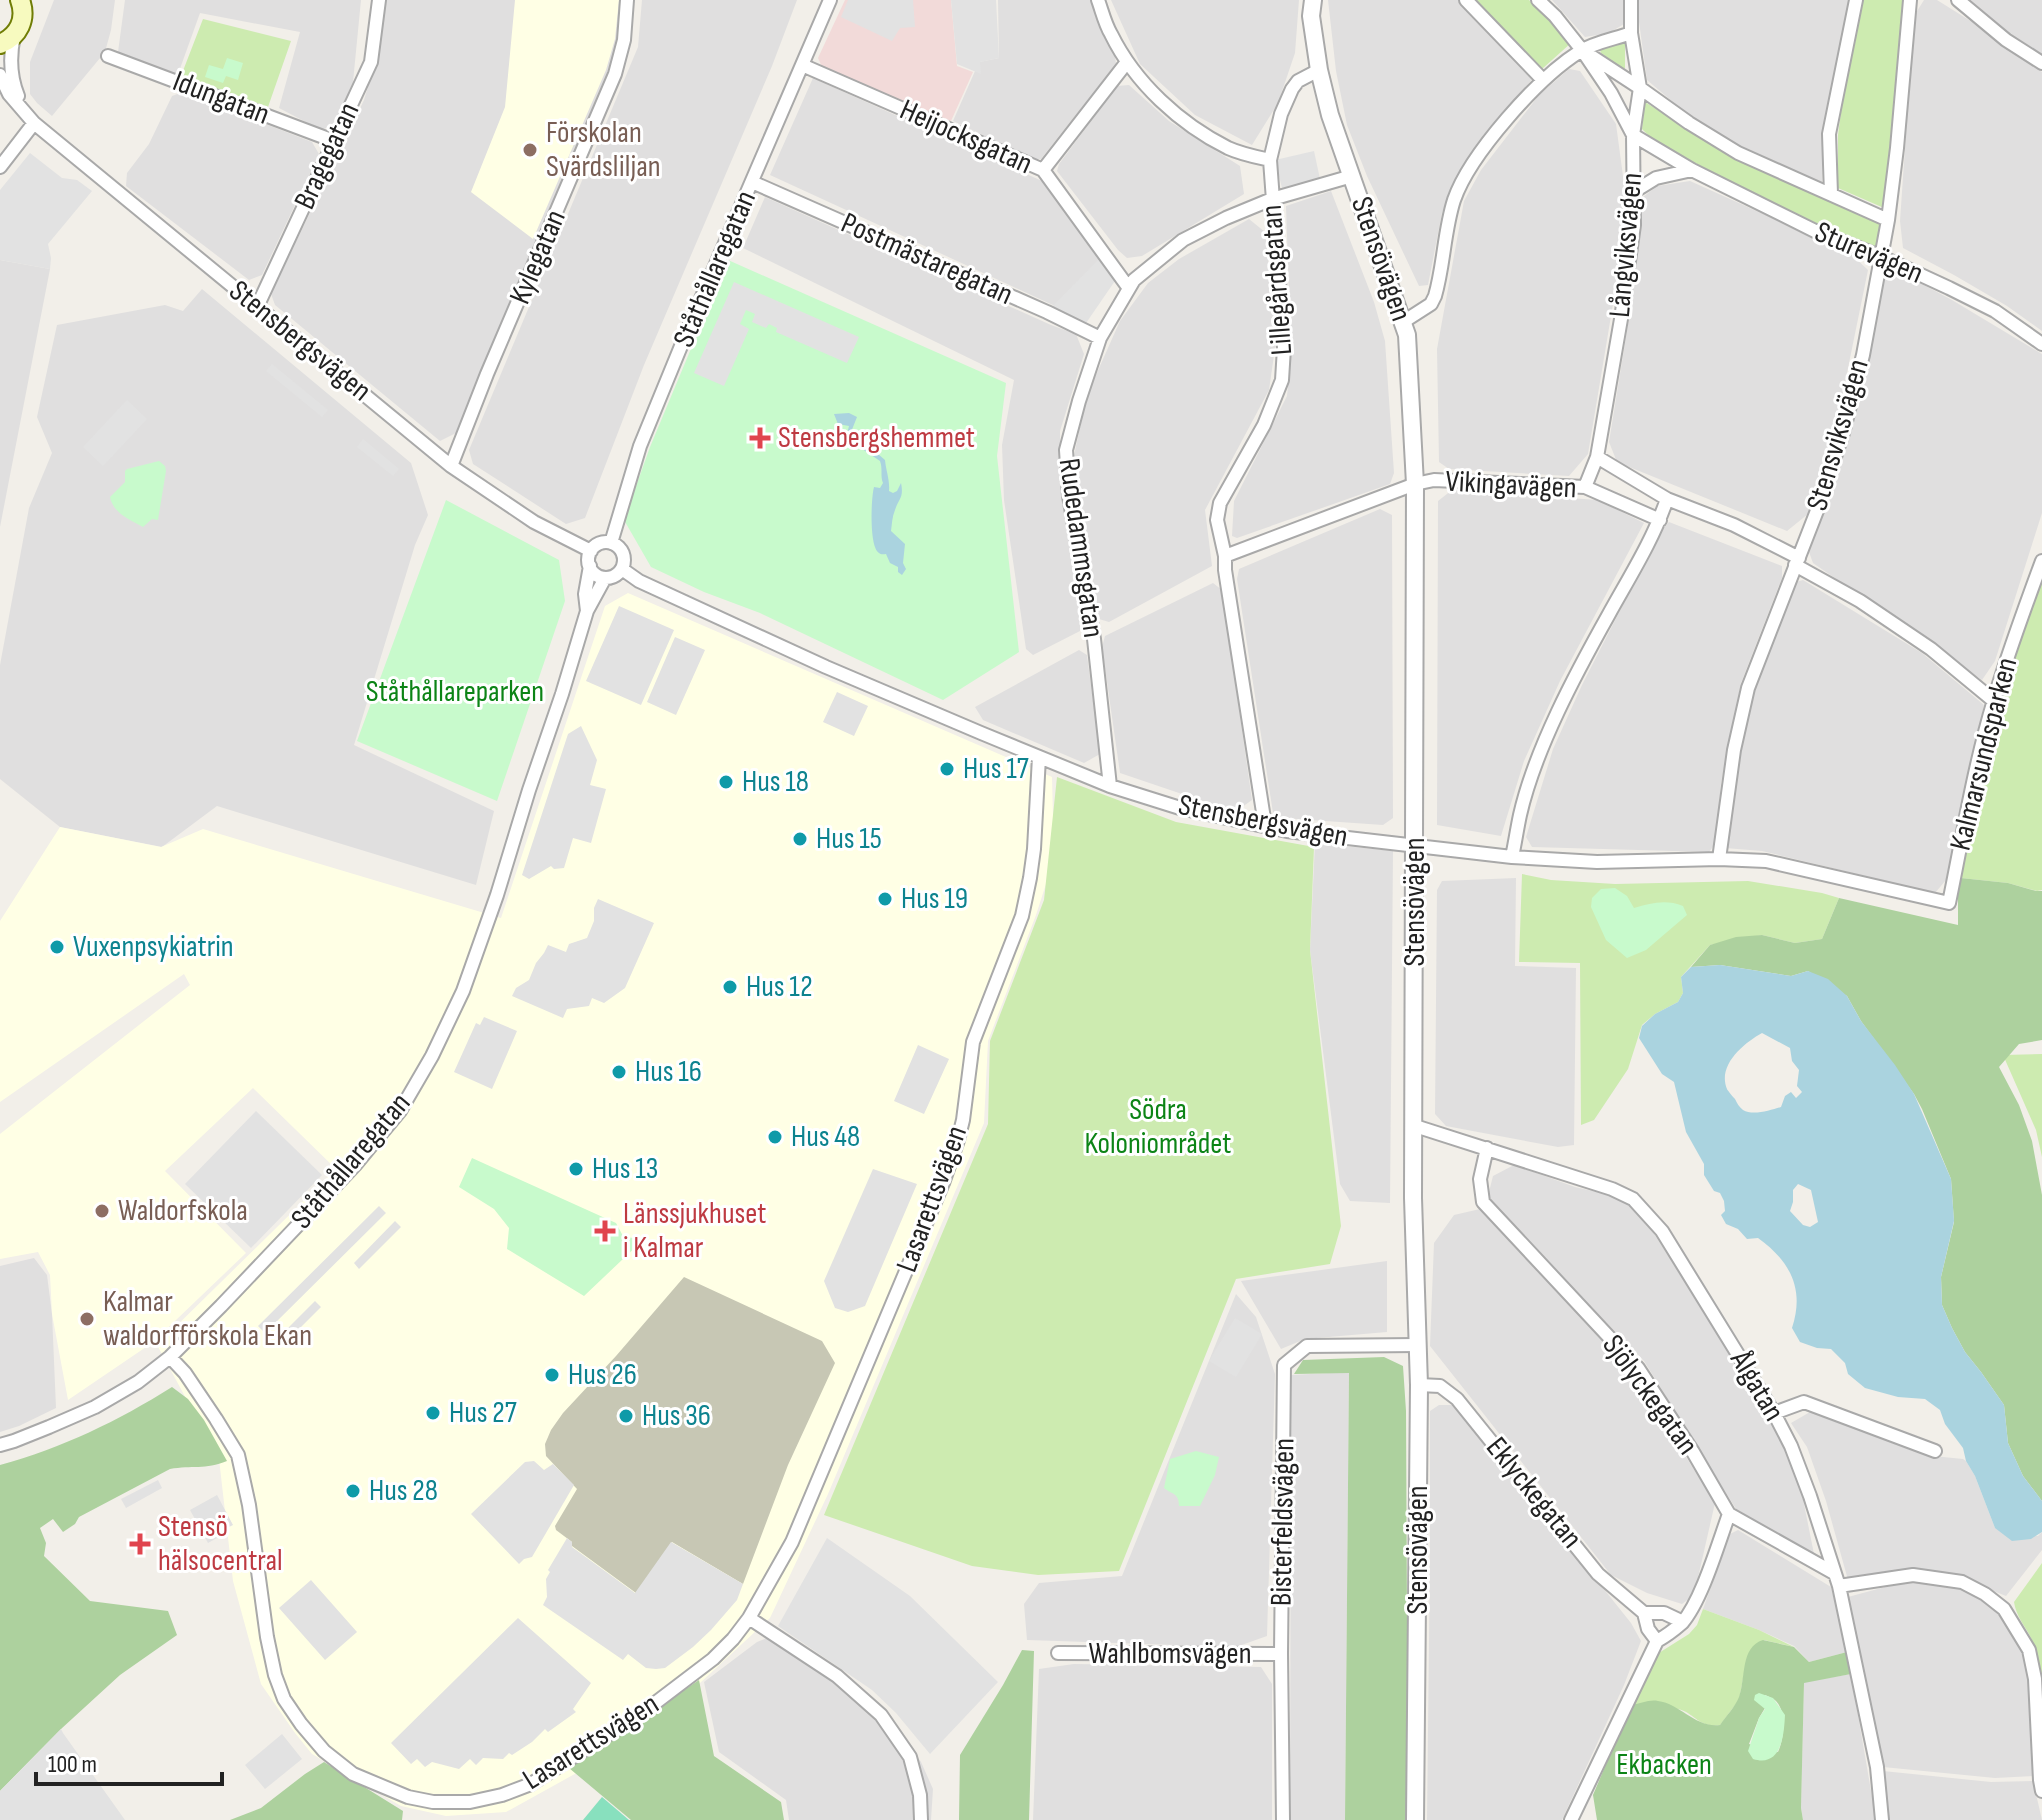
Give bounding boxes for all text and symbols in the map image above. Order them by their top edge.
street label: Idungatan [168,63,274,133]
street label: Heijocksgatan [894,92,1038,182]
street label: Bragegatan [287,97,367,215]
place label: Förskolan Svärdsliljan [546,115,661,185]
marker: Förskolan Svärdsliljan [521,141,539,159]
street label: Långviksvägen [1602,171,1650,319]
street label: Ståthållaregatan [666,185,764,353]
street label: Stensövägen [1343,192,1419,326]
street label: Lillegårdsgatan [1254,204,1300,356]
street label: Kylegatan [502,205,574,309]
street label: Postmästaregatan [836,205,1018,313]
street label: Sturevägen [1810,214,1928,292]
street label: Stensbergsvägen [222,273,378,409]
street label: Stensviksvägen [1799,355,1877,515]
place label: Stensbergshemmet [778,420,975,456]
marker: Stensbergshemmet [749,427,771,449]
street label: Rudedammsgatan [1051,456,1111,640]
street label: Vikingavägen [1444,464,1578,506]
street label: Kalmarsundsparken [1943,654,2025,854]
park label: Ståthållareparken [366,674,544,710]
place label: Hus 17 [963,751,1029,787]
marker: Hus 17 [938,760,956,778]
place label: Hus 18 [742,764,809,800]
marker: Hus 18 [717,773,735,791]
street label: Stensbergsvägen [1175,787,1351,855]
place label: Hus 15 [816,821,882,857]
marker: Hus 15 [791,830,809,848]
street label: Stensövägen [1397,837,1433,967]
place label: Hus 19 [901,881,968,917]
marker: Hus 19 [876,890,894,908]
place label: Vuxenpsykiatrin [73,929,234,965]
marker: Vuxenpsykiatrin [48,938,66,956]
place label: Hus 12 [746,969,813,1005]
marker: Hus 12 [721,978,739,996]
place label: Hus 16 [635,1054,702,1090]
marker: Hus 16 [610,1063,628,1081]
street label: Ståthållaregatan [284,1086,418,1236]
park label: Södra Koloniområdet [1085,1092,1231,1162]
place label: Hus 48 [791,1119,860,1155]
street label: Lasarettsvägen [889,1121,975,1277]
marker: Hus 48 [766,1128,784,1146]
place label: Hus 13 [592,1151,658,1187]
marker: Hus 13 [567,1160,585,1178]
place label: Waldorfskola [118,1193,248,1229]
place label: Länssjukhuset i Kalmar [623,1196,766,1266]
marker: Waldorfskola [93,1202,111,1220]
marker: Länssjukhuset i Kalmar [594,1220,616,1242]
place label: Kalmar waldorfförskola Ekan [103,1284,312,1354]
marker: Kalmar waldorfförskola Ekan [78,1310,96,1328]
street label: Sjölyckegatan [1595,1328,1705,1462]
street label: Ålgatan [1722,1344,1792,1428]
place label: Hus 26 [568,1357,637,1393]
marker: Hus 26 [543,1366,561,1384]
place label: Hus 27 [449,1395,517,1431]
place label: Hus 36 [642,1398,711,1434]
marker: Hus 27 [424,1404,442,1422]
marker: Hus 36 [617,1407,635,1425]
street label: Eklyckegatan [1478,1430,1590,1556]
street label: Bisterfeldsvägen [1264,1438,1302,1606]
place label: Hus 28 [369,1473,438,1509]
marker: Hus 28 [344,1482,362,1500]
street label: Stensövägen [1400,1485,1436,1615]
place label: Stensö hälsocentral [158,1509,283,1579]
marker: Stensö hälsocentral [129,1533,151,1555]
street label: Wahlbomsvägen [1089,1636,1252,1672]
street label: Lasarettsvägen [517,1686,665,1798]
scale bar [36,1736,222,1786]
park label: Ekbacken [1616,1747,1712,1783]
text: 100 m [48,1750,97,1779]

